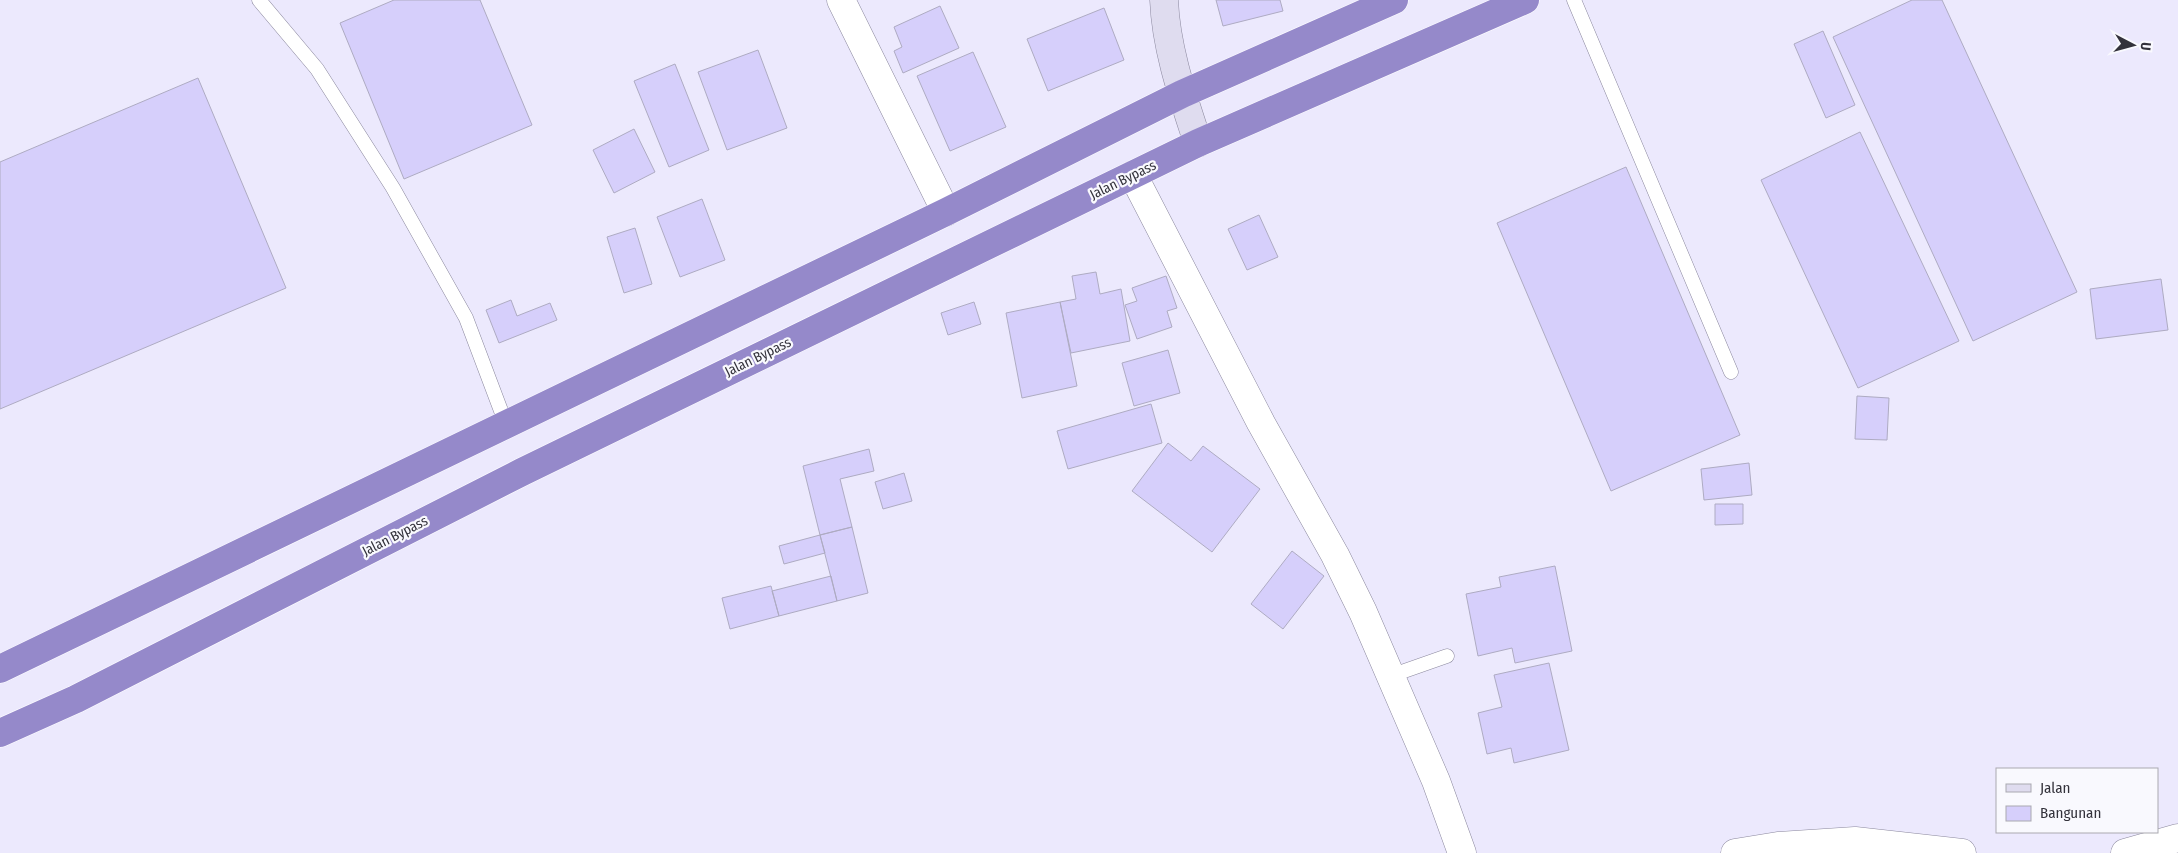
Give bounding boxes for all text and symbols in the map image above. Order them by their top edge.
north arrow [2108,20,2158,70]
text: U [2137,41,2154,51]
street label: Jalan Bypass [1087,157,1159,203]
street label: Jalan Bypass [722,334,794,380]
street label: Jalan Bypass [359,512,431,560]
legend [1996,768,2158,833]
text: Jalan [2040,779,2070,797]
text: Bangunan [2040,804,2101,822]

